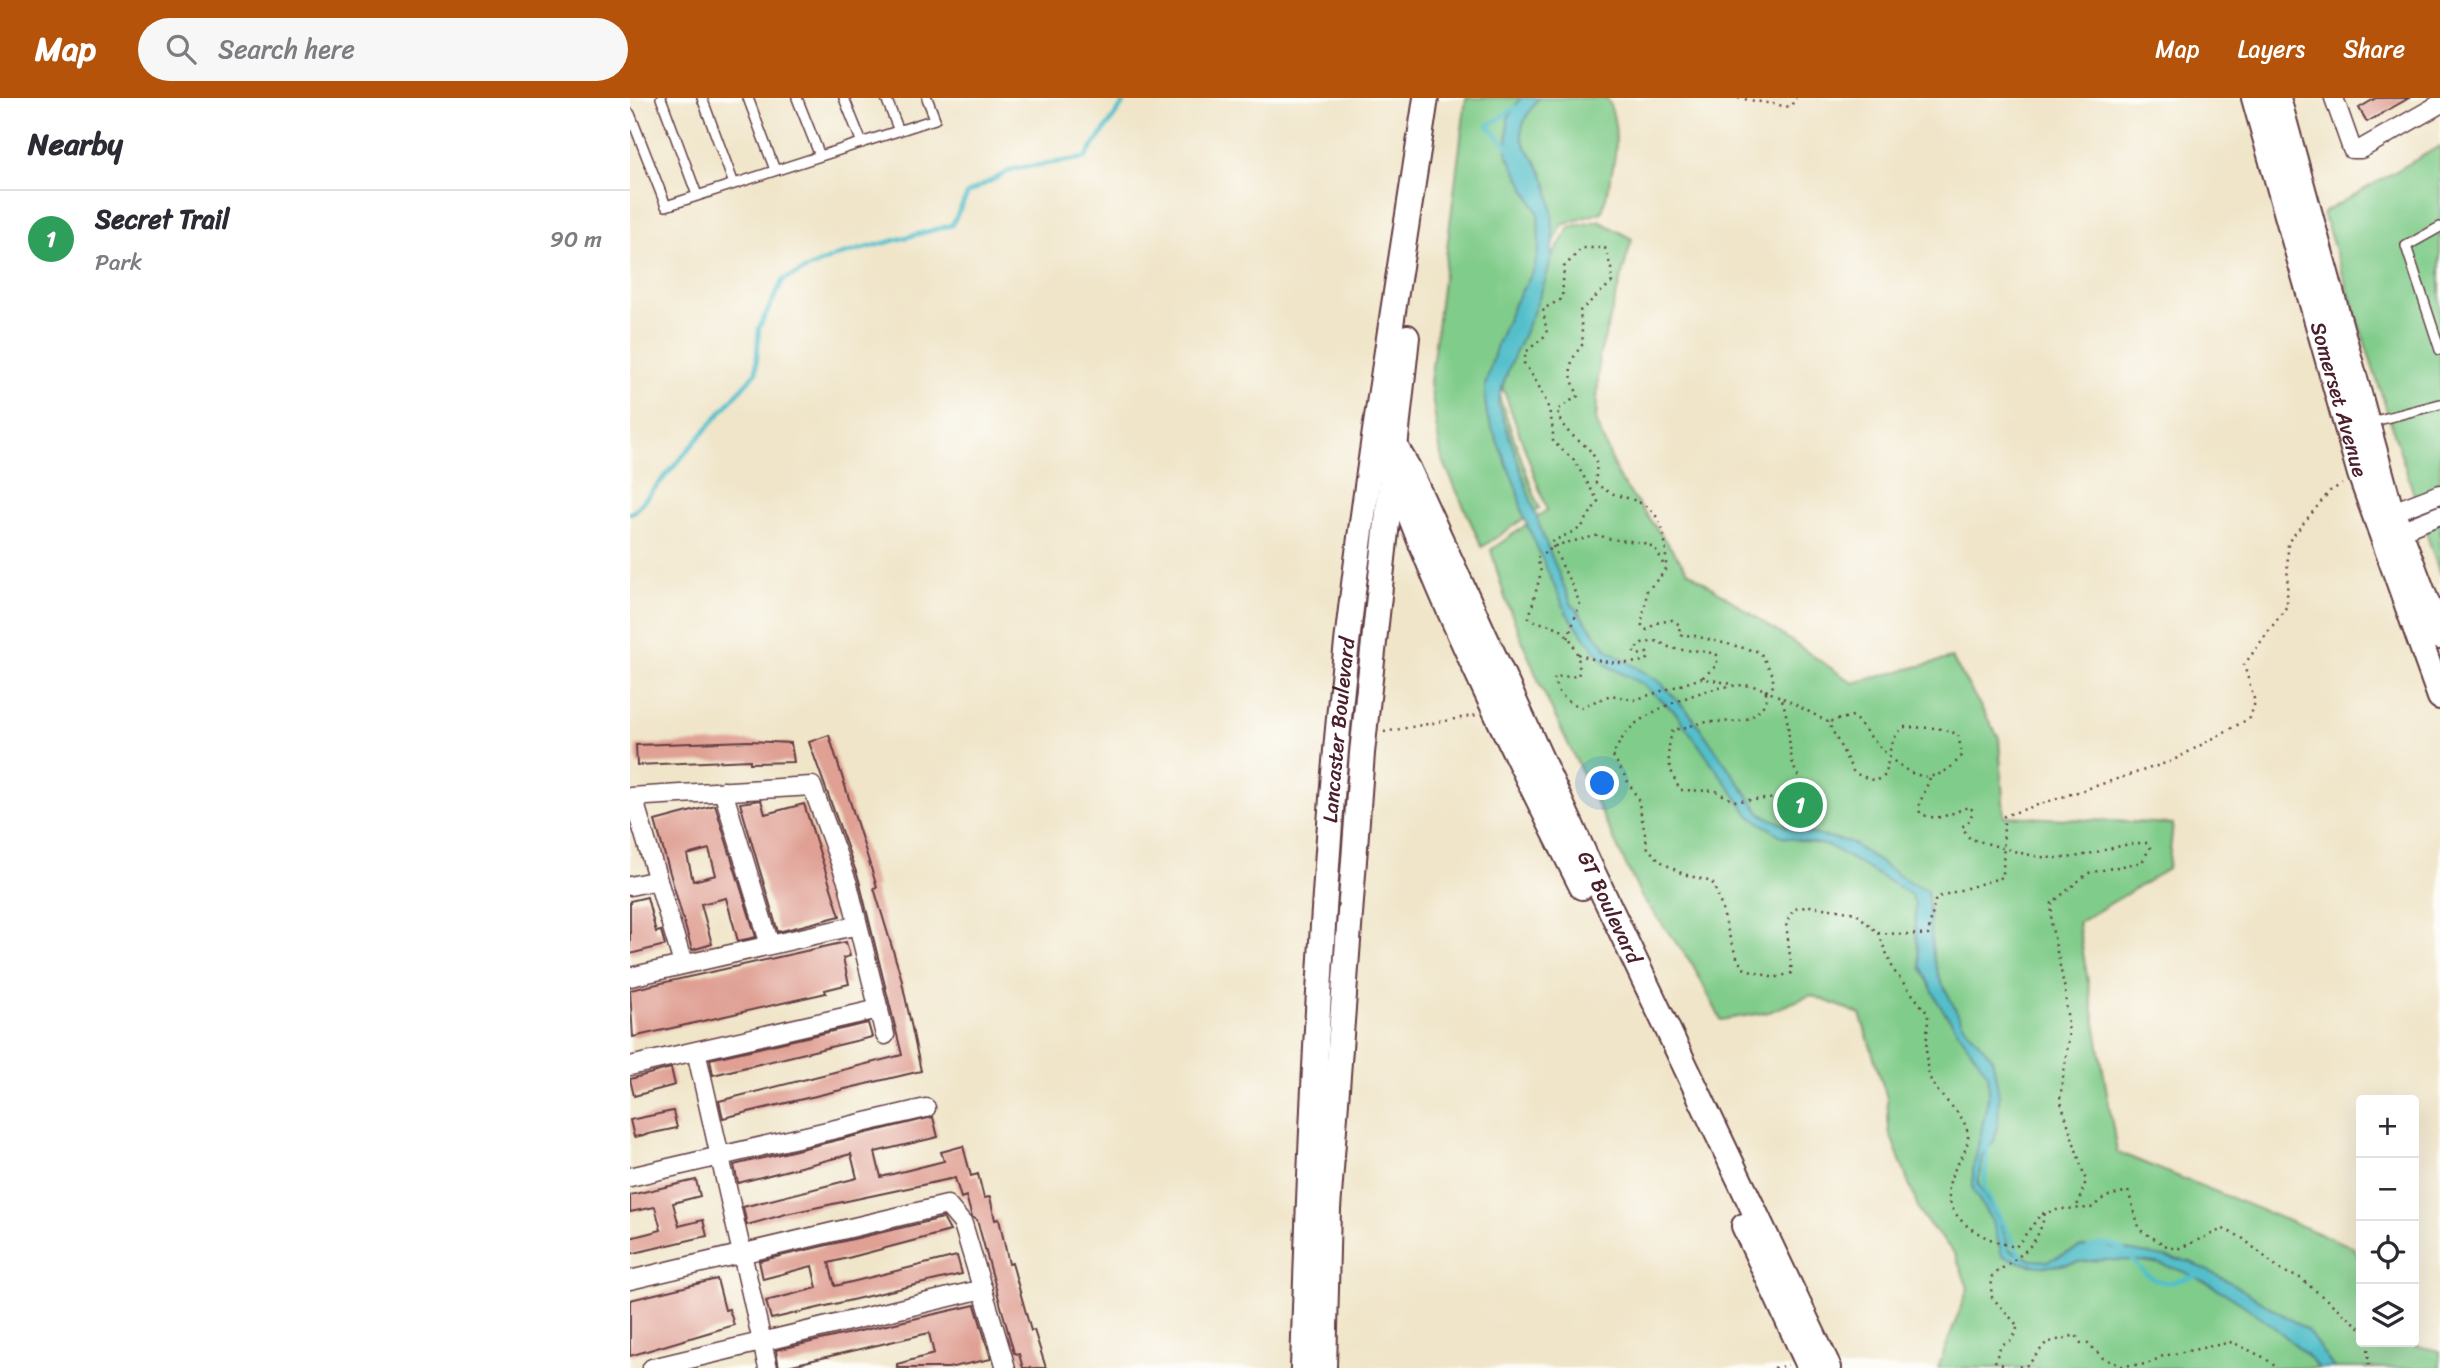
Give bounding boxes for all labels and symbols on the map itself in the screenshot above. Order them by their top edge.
street label: Somerset Avenue [2299,317,2379,481]
street label: Lancaster Boulevard [1311,633,1367,824]
your location [1585,766,1619,800]
pin: 1 [1777,779,1823,831]
street label: GT Boulevard [1566,844,1654,972]

